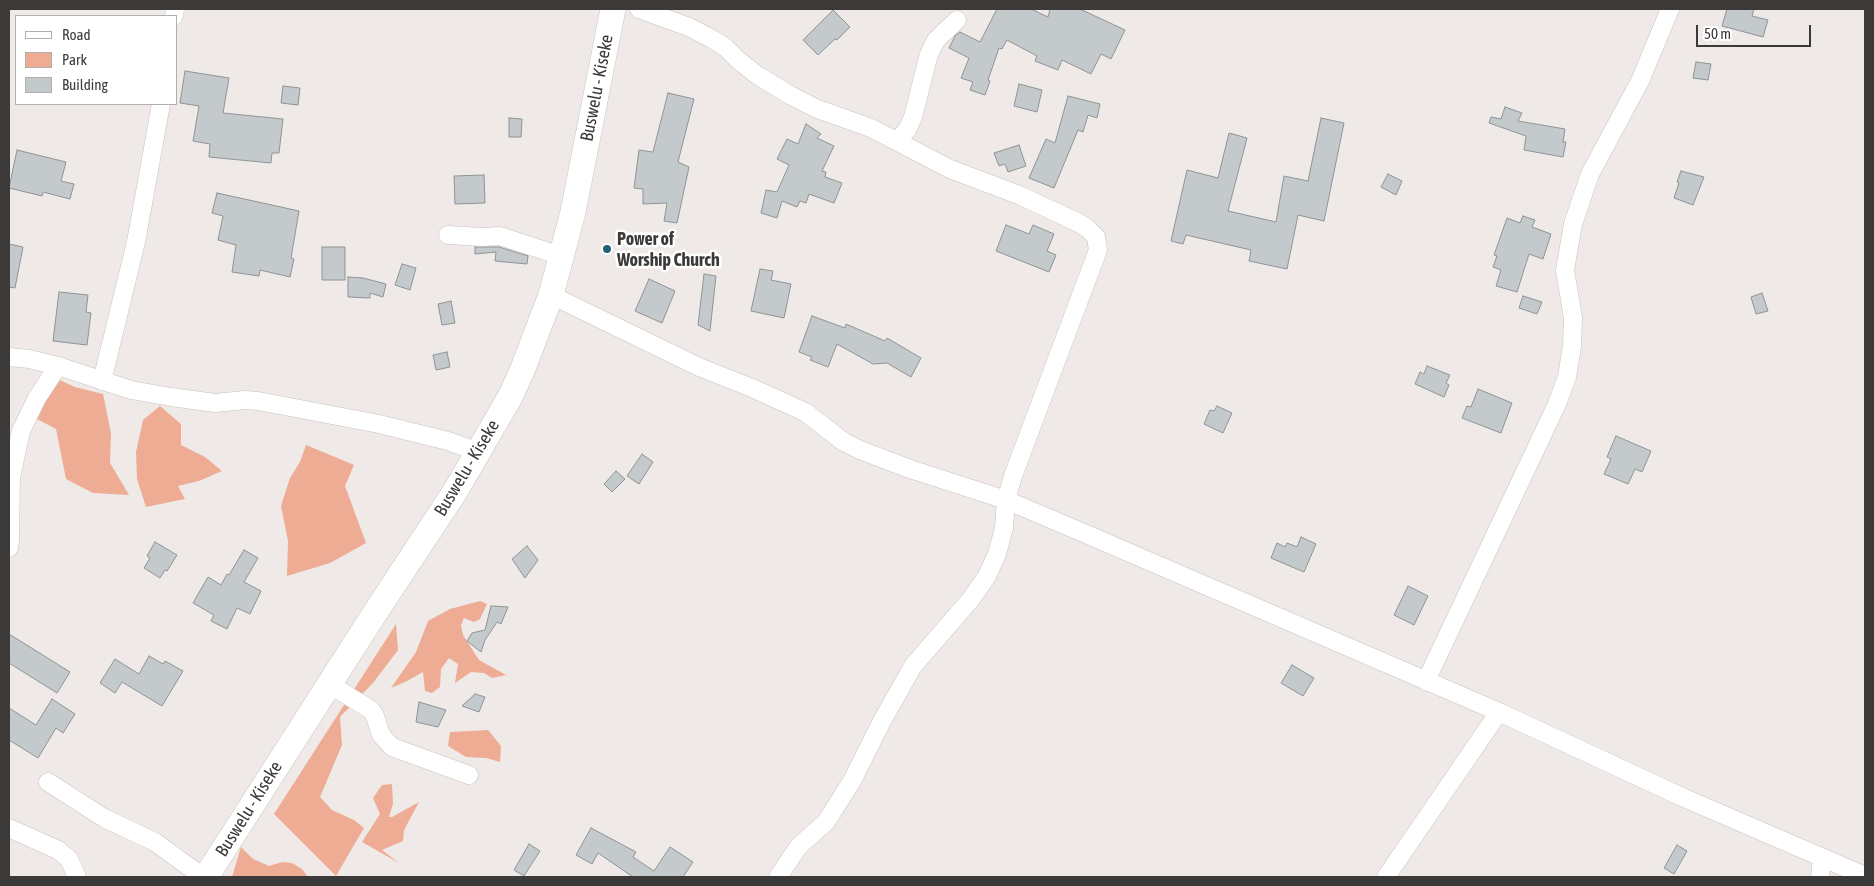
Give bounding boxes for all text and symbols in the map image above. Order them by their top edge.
legend [15,15,178,105]
scale bar [1699,15,1814,47]
text: 50 m [1704,25,1731,42]
text: Road [62,26,91,43]
street label: Buswelu - Kiseke [576,33,618,143]
text: Park [62,51,87,68]
text: Building [62,76,108,93]
place label: Power of Worship Church [617,228,720,270]
marker: Power of Worship Church [601,243,613,255]
street label: Buswelu - Kiseke [430,416,504,520]
street label: Buswelu - Kiseke [211,757,287,861]

